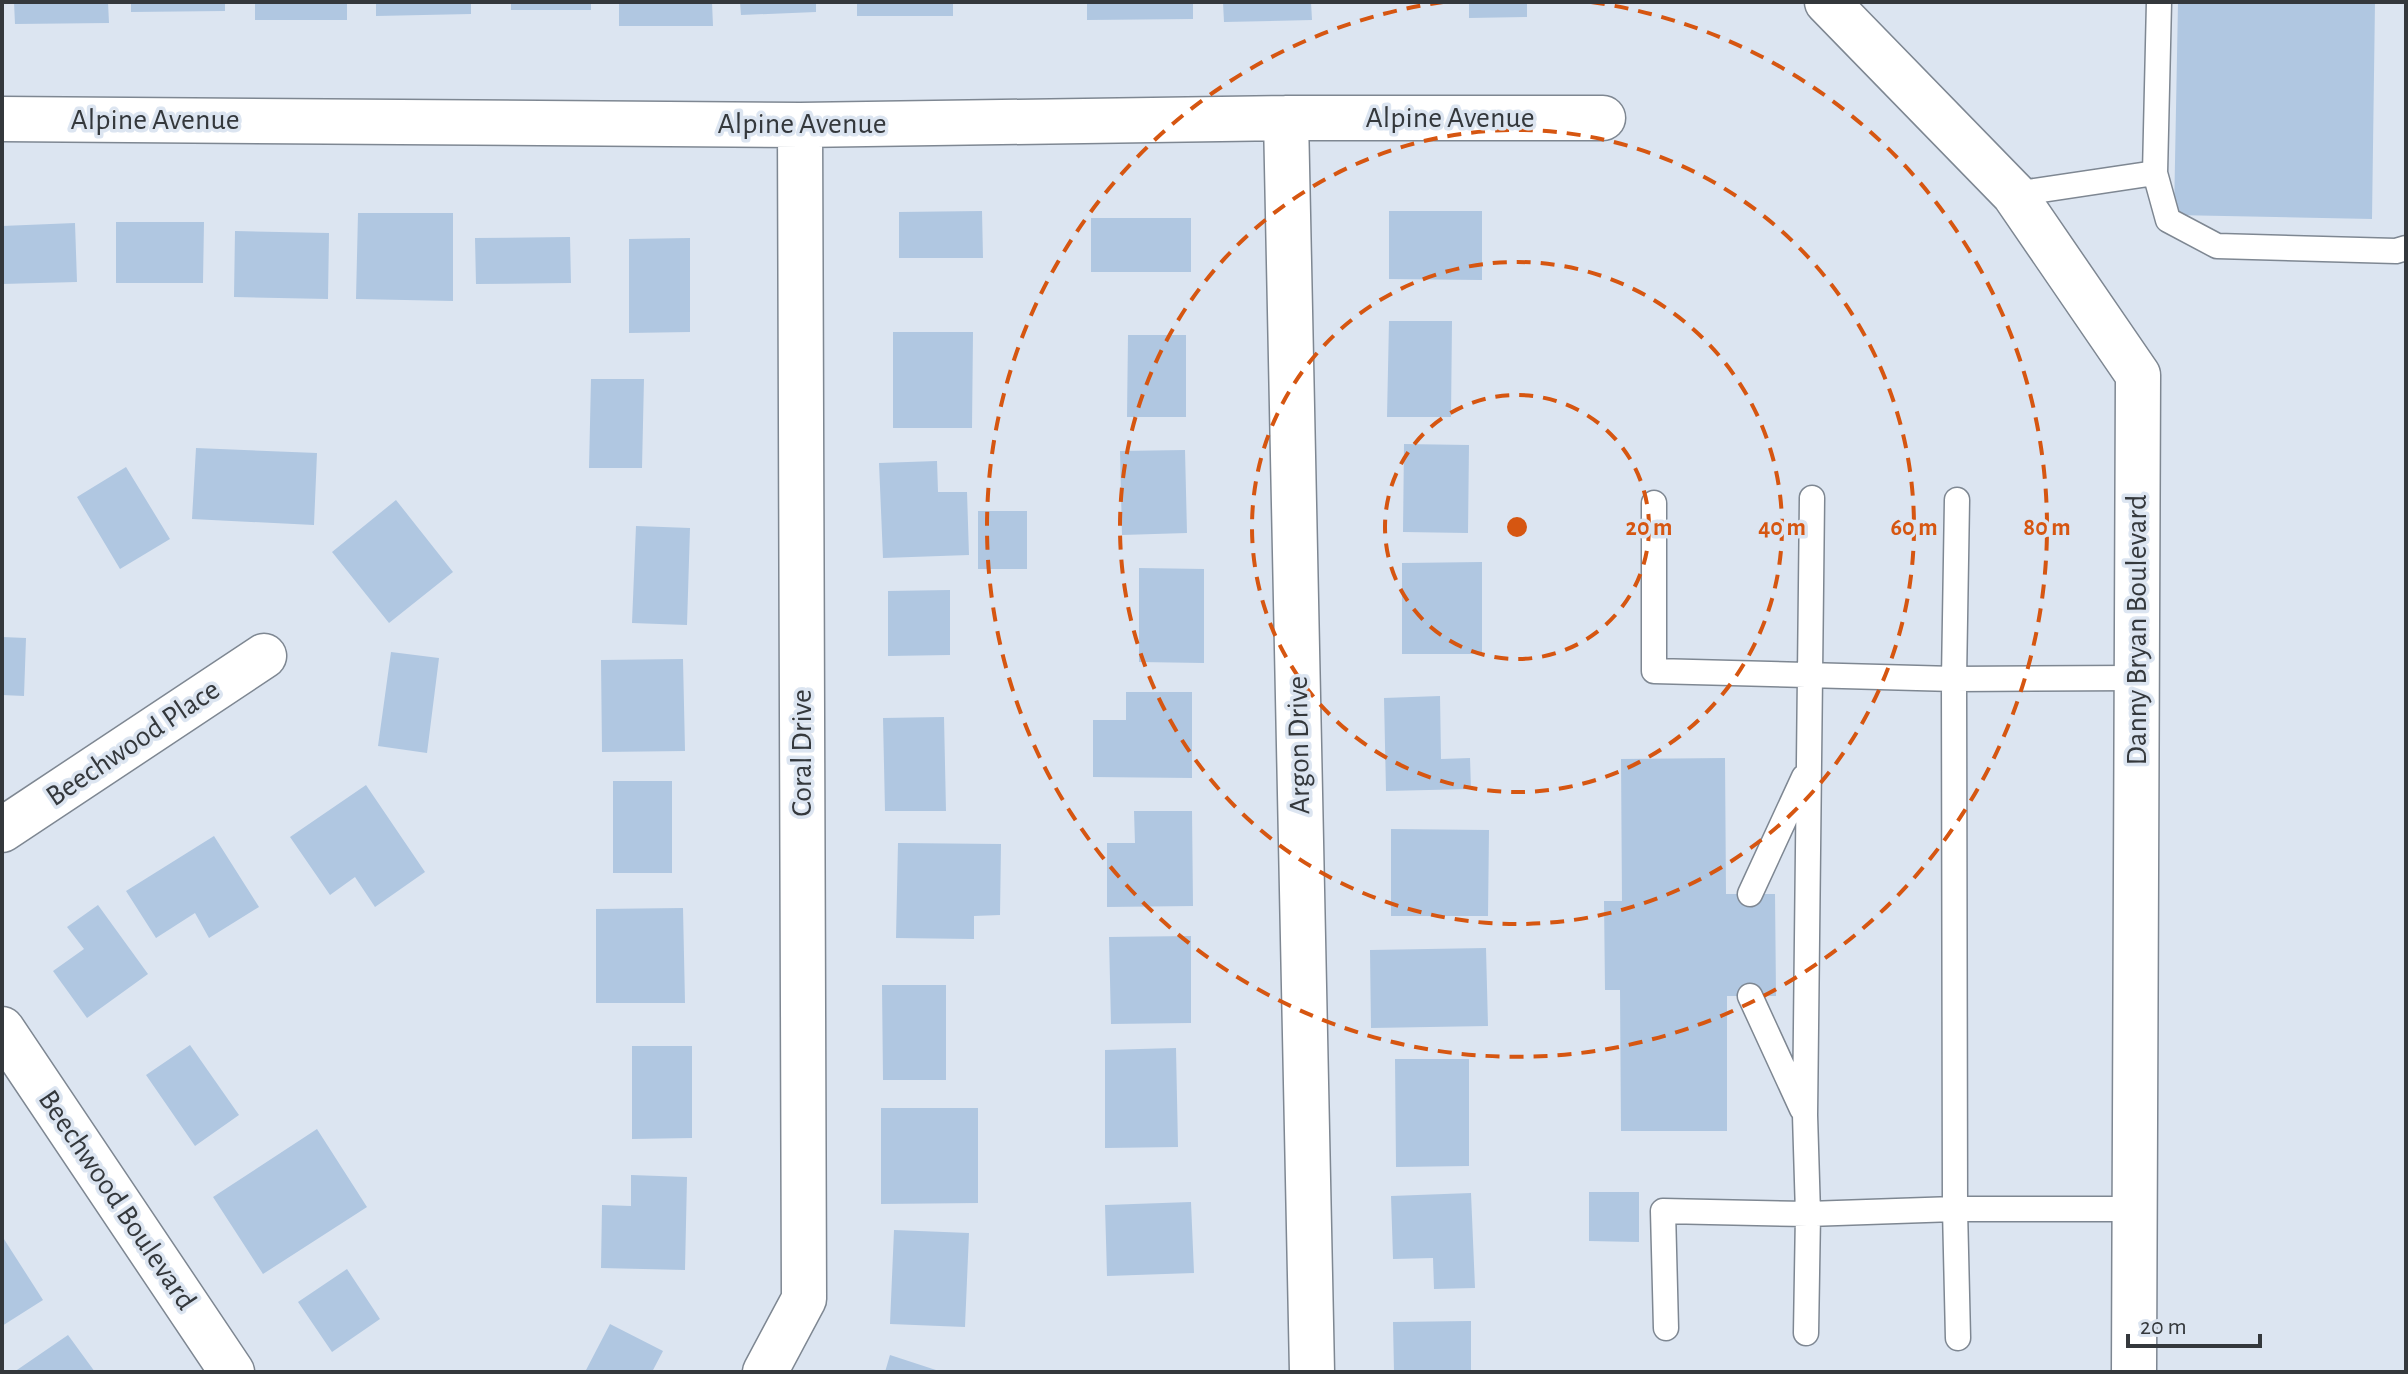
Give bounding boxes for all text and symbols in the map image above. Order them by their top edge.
street label: Alpine Avenue [1366,103,1535,133]
street label: Alpine Avenue [71,105,240,135]
street label: Alpine Avenue [718,109,887,139]
street label: Danny Bryan Boulevard [2122,494,2152,766]
centre of rings [1503,513,1531,541]
text: 20 m [1626,516,1672,540]
text: 40 m [1758,516,1806,540]
text: 60 m [1890,516,1938,540]
text: 80 m [2023,516,2071,540]
street label: Beechwood Place [41,674,225,812]
street label: Argon Drive [1283,675,1315,815]
street label: Coral Drive [787,689,817,817]
street label: Beechwood Boulevard [32,1085,202,1315]
scale bar [2128,1298,2260,1348]
text: 20 m [2140,1315,2187,1339]

